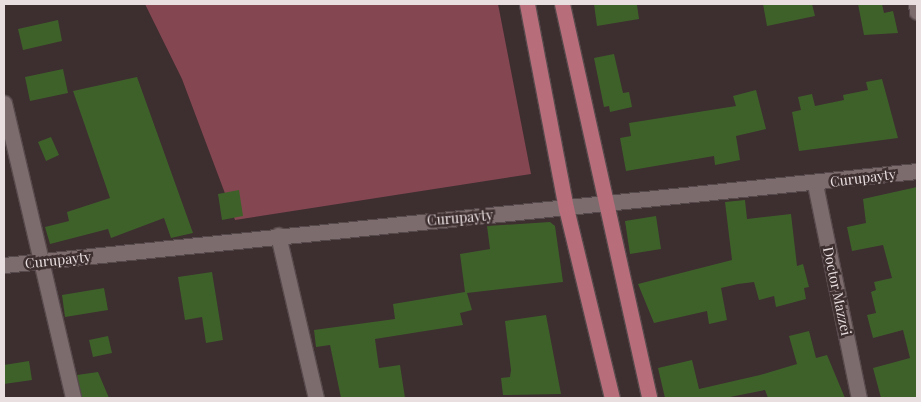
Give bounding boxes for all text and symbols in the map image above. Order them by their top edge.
street label: Curupayty [829,166,897,190]
street label: Curupayty [426,207,494,229]
street label: Doctor Mazzei [819,245,855,337]
street label: Curupayty [24,248,92,272]

